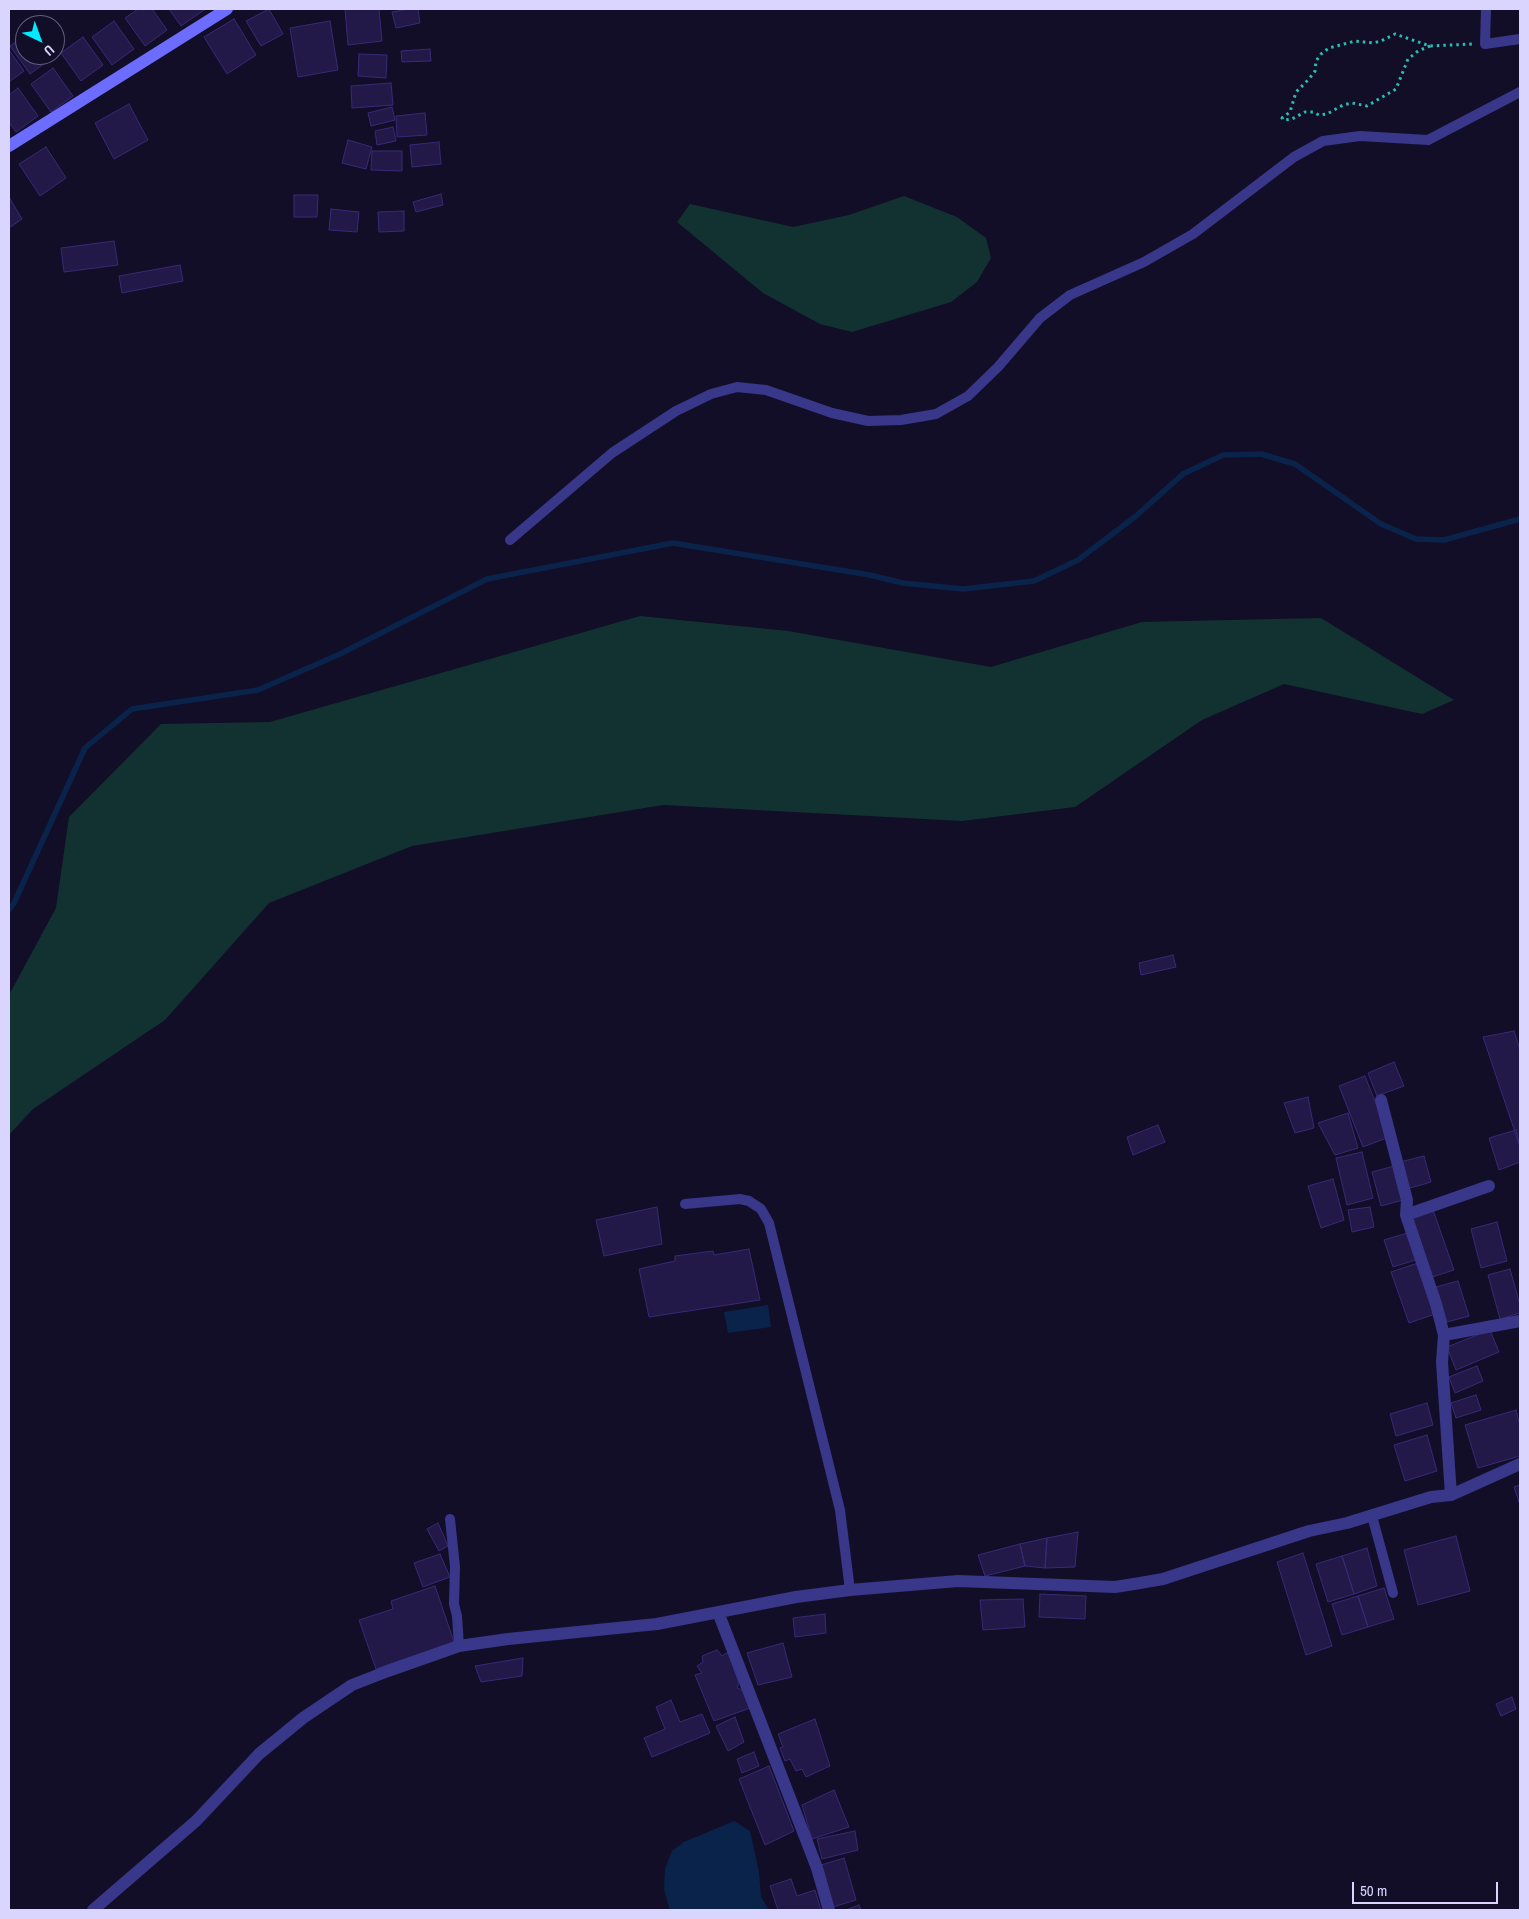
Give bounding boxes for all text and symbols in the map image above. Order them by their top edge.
north arrow [15,15,65,65]
text: U [40,41,58,60]
scale bar [1354,1872,1500,1904]
text: 50 m [1360,1880,1387,1901]

